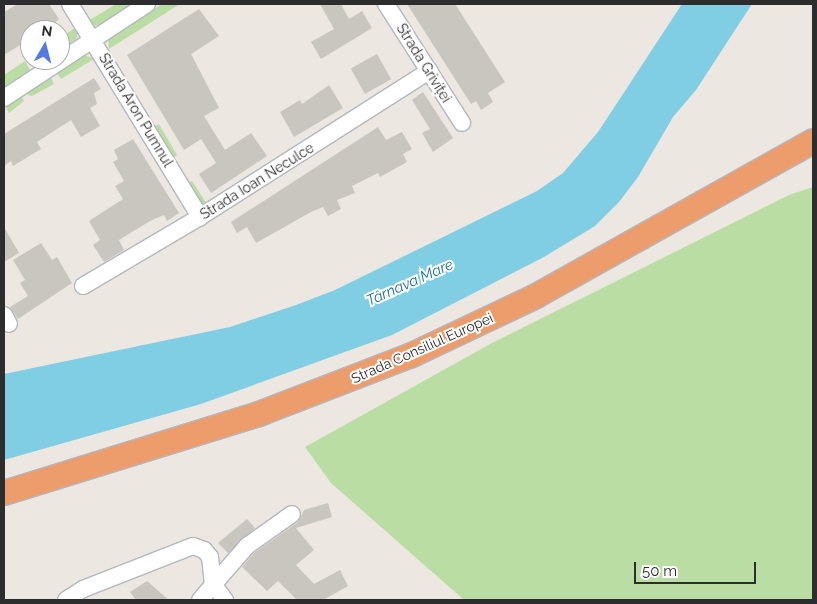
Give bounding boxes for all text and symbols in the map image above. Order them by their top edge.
north arrow [20,20,70,70]
street label: Strada Griviței [393,20,455,106]
text: N [41,22,53,40]
street label: Strada Aron Pumnul [95,50,177,170]
street label: Strada Ioan Neculce [197,139,317,223]
water label: Târnava Mare [364,256,456,310]
street label: Strada Consiliul Europei [348,309,496,387]
scale bar [637,552,760,584]
text: 50 m [642,562,677,580]

